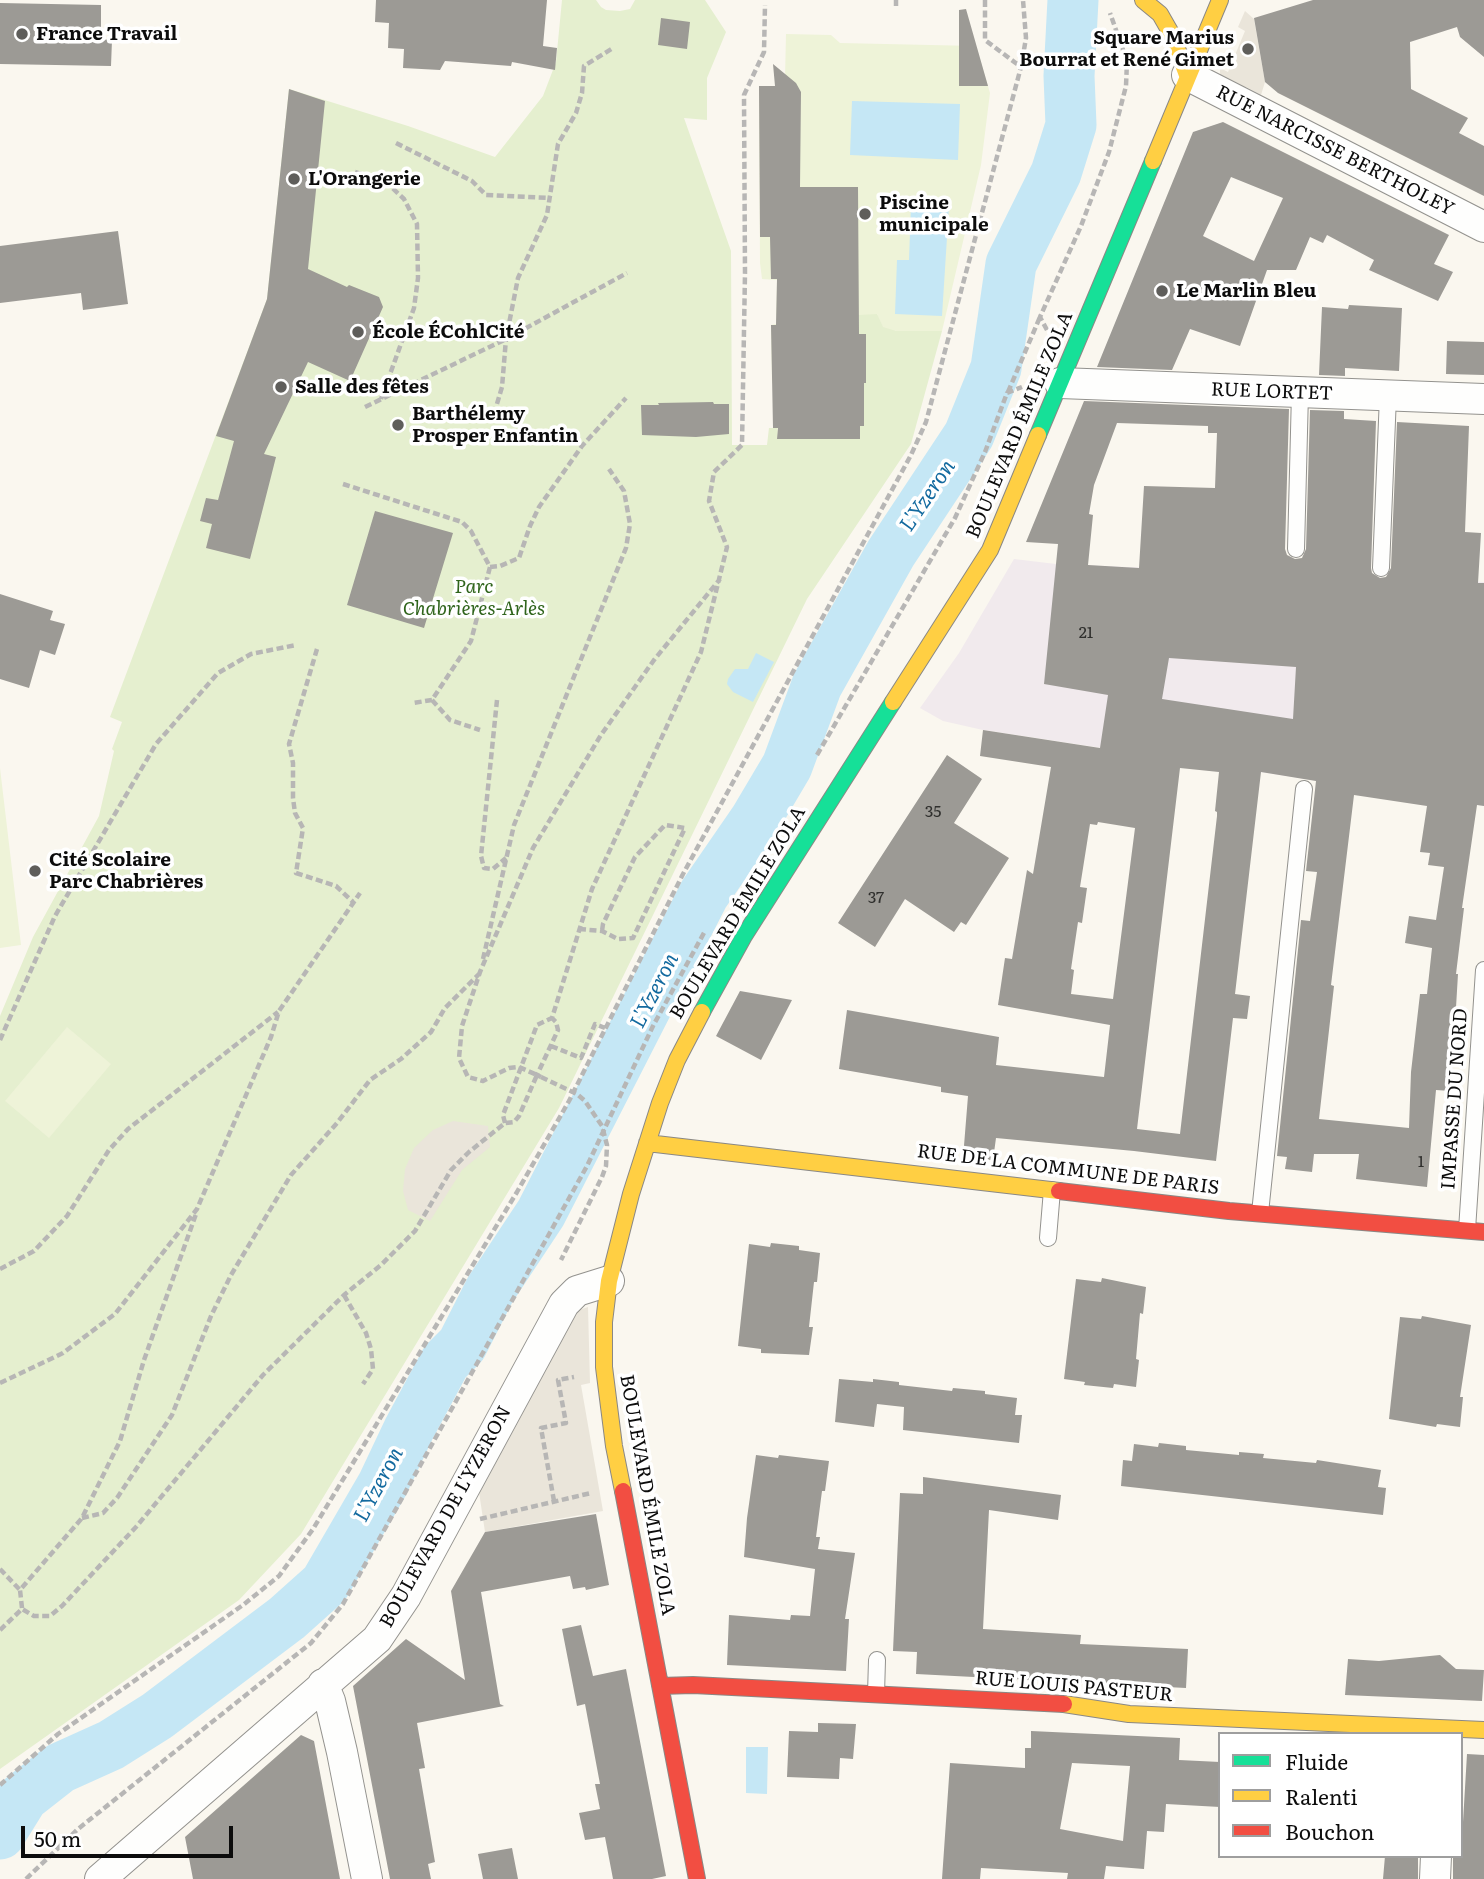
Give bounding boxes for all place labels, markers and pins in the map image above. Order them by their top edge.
place label: France Travail [36,23,177,45]
marker: France Travail [14,26,30,42]
place label: Square Marius Bourrat et René Gimet [1019,27,1234,71]
marker: Square Marius Bourrat et René Gimet [1240,41,1256,57]
place label: L'Orangerie [308,168,421,190]
marker: L'Orangerie [286,171,302,187]
place label: Piscine municipale [879,192,989,236]
marker: Piscine municipale [857,206,873,222]
place label: Le Marlin Bleu [1176,280,1316,302]
marker: Le Marlin Bleu [1154,283,1170,299]
place label: École ÉCohlCité [372,321,524,343]
marker: École ÉCohlCité [350,324,366,340]
place label: Salle des fêtes [295,376,429,398]
marker: Salle des fêtes [273,379,289,395]
place label: Barthélemy Prosper Enfantin [412,403,579,447]
marker: Barthélemy Prosper Enfantin [390,417,406,433]
place label: Cité Scolaire Parc Chabrières [49,849,203,893]
marker: Cité Scolaire Parc Chabrières [27,863,43,879]

